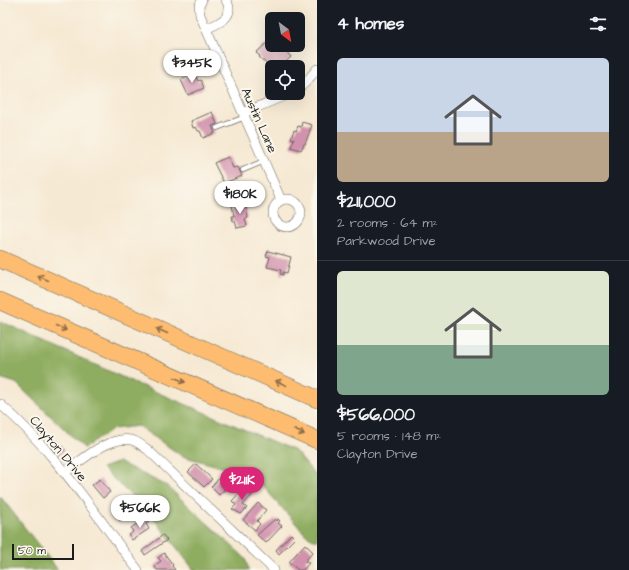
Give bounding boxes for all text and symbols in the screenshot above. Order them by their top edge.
north arrow [265,12,305,52]
map controls [265,12,305,100]
text: 4 homes [337,12,404,36]
icon: filters [587,13,609,35]
pin: $345K [164,50,220,84]
text: $345K [172,54,212,72]
button: locate [265,60,305,100]
icon: home [437,84,509,156]
street label: Austin Lane [237,85,281,156]
pin: $180K [212,181,268,215]
text: $180K [223,185,257,203]
text: $211,000 [337,190,396,214]
text: 2 rooms · 64 m² [337,214,438,232]
text: Parkwood Drive [337,232,435,250]
one-way arrow [38,274,50,282]
icon: home [437,297,509,369]
one-way arrow [55,325,67,332]
one-way arrow [157,327,169,334]
one-way arrow [174,377,186,384]
one-way arrow [276,379,288,386]
text: $566,000 [337,403,415,427]
street label: Clayton Drive [25,412,91,486]
text: 5 rooms · 148 m² [337,427,441,445]
one-way arrow [293,429,305,437]
text: Clayton Drive [337,445,418,463]
pin: $211K [214,467,270,501]
text: $211K [229,471,255,489]
pin: $566K [112,495,168,529]
text: $566K [120,499,160,517]
scale bar [12,542,74,561]
text: 50 m [18,543,46,558]

